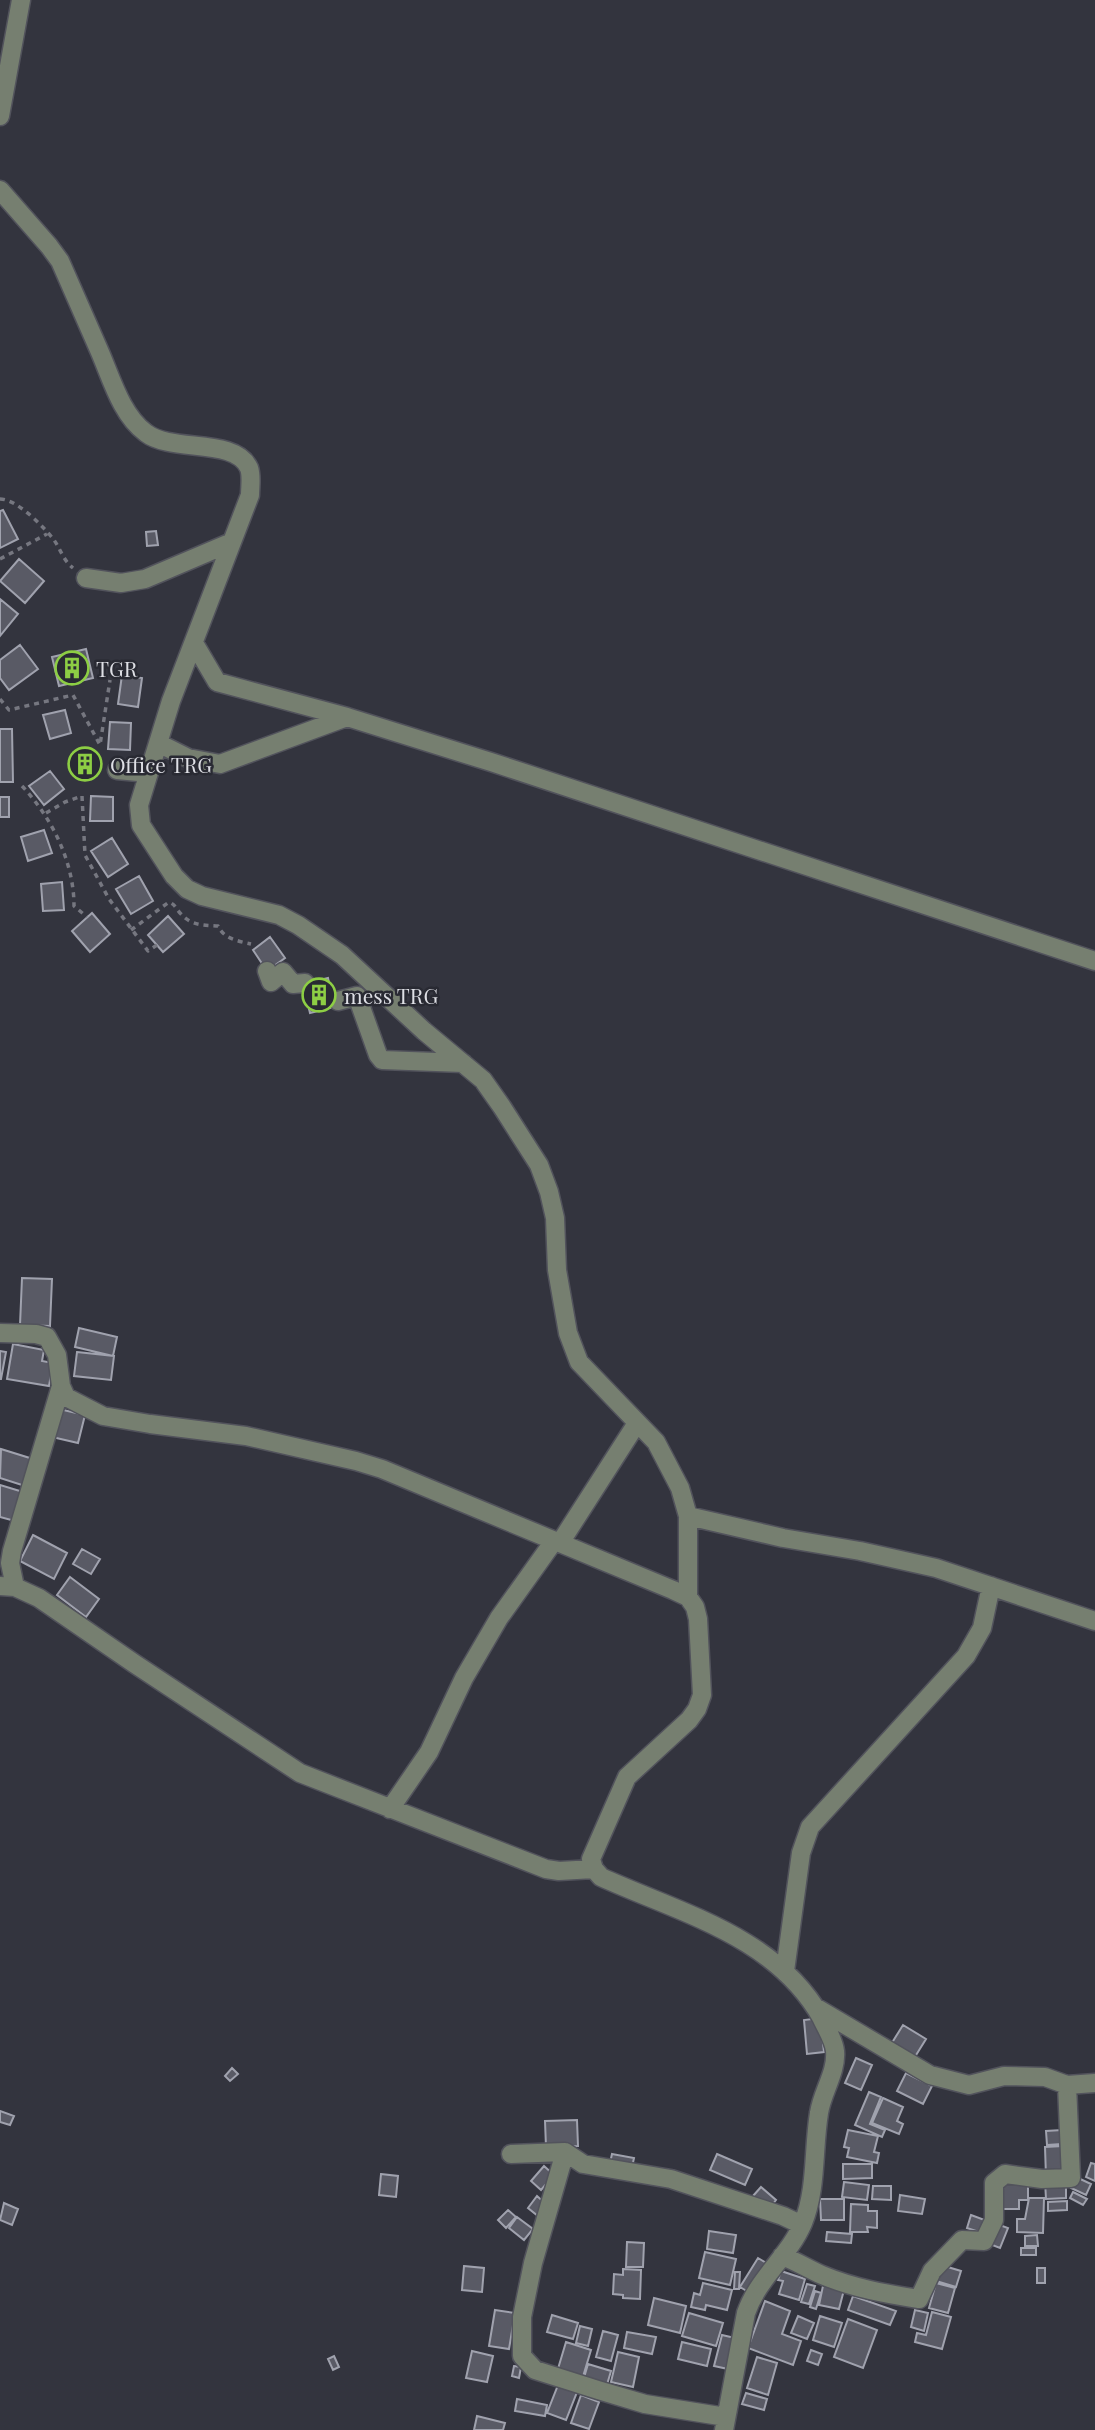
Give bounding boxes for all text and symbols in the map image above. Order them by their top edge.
building icon: TGR [53,649,91,687]
place label: TGR [96,654,138,682]
building icon: Office TRG [66,745,104,783]
place label: Office TRG [110,750,212,778]
building icon: mess TRG [300,976,338,1014]
place label: mess TRG [344,981,438,1009]

